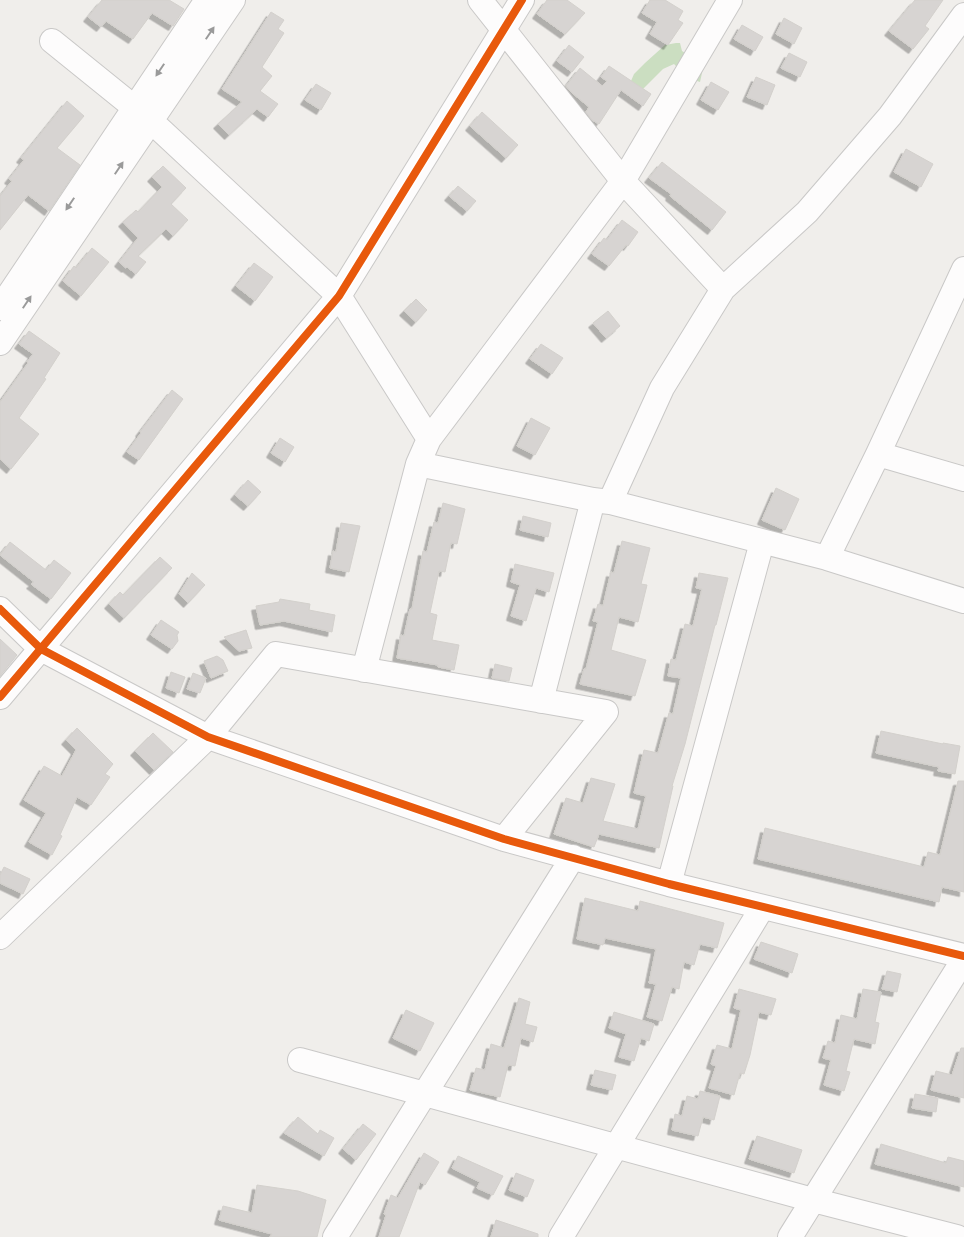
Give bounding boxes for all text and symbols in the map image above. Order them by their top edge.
one-way arrow [205,27,215,40]
one-way arrow [155,63,165,76]
one-way arrow [114,161,124,175]
one-way arrow [65,198,75,211]
one-way arrow [22,295,32,309]

